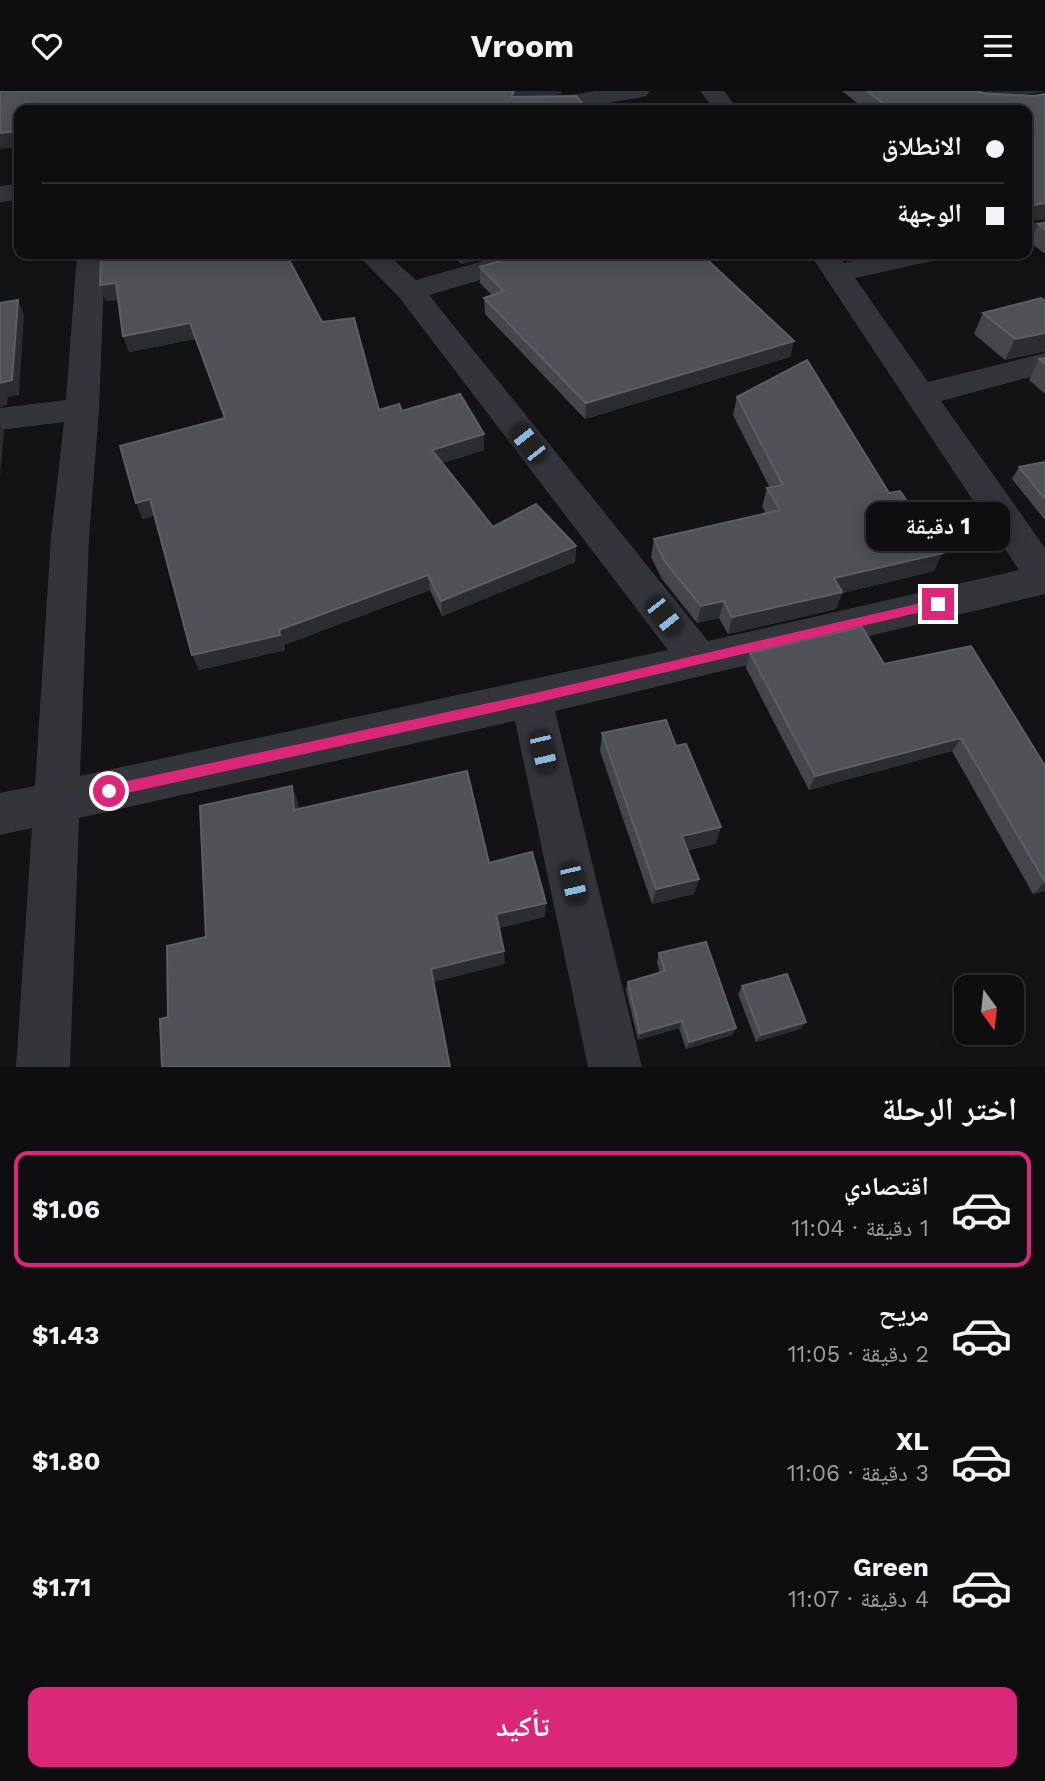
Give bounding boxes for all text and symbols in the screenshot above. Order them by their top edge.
icon: heart [28,27,66,65]
text: Vroom [471,27,574,65]
icon: menu [979,27,1017,65]
text: الانطلاق [882,131,962,161]
text: الوجهة [897,198,962,228]
car [507,420,550,466]
callout: 1 دقيقة [866,503,1010,552]
text: 1 دقيقة [906,513,970,540]
route end [922,588,954,620]
car [643,593,686,639]
car [529,729,558,775]
route start [93,775,125,807]
car [559,860,588,906]
north arrow [954,975,1024,1045]
map controls [954,975,1024,1045]
text: اختر الرحلة [882,1090,1017,1128]
text: اقتصادي [844,1171,929,1201]
icon: car [950,1178,1013,1241]
text: $1.06 [32,1194,100,1224]
text: 1 دقيقة · 11:04 [791,1215,929,1242]
text: مريح [879,1297,929,1327]
icon: car [950,1304,1013,1367]
text: $1.43 [32,1320,100,1350]
text: 2 دقيقة · 11:05 [788,1341,929,1368]
text: XL [896,1426,929,1456]
icon: car [950,1430,1013,1493]
text: $1.80 [32,1446,100,1476]
text: 3 دقيقة · 11:06 [787,1460,929,1487]
text: Green [853,1552,929,1582]
icon: car [950,1556,1013,1619]
text: $1.71 [32,1572,92,1602]
text: 4 دقيقة · 11:07 [788,1586,929,1613]
button: تأكيد [28,1687,1017,1767]

